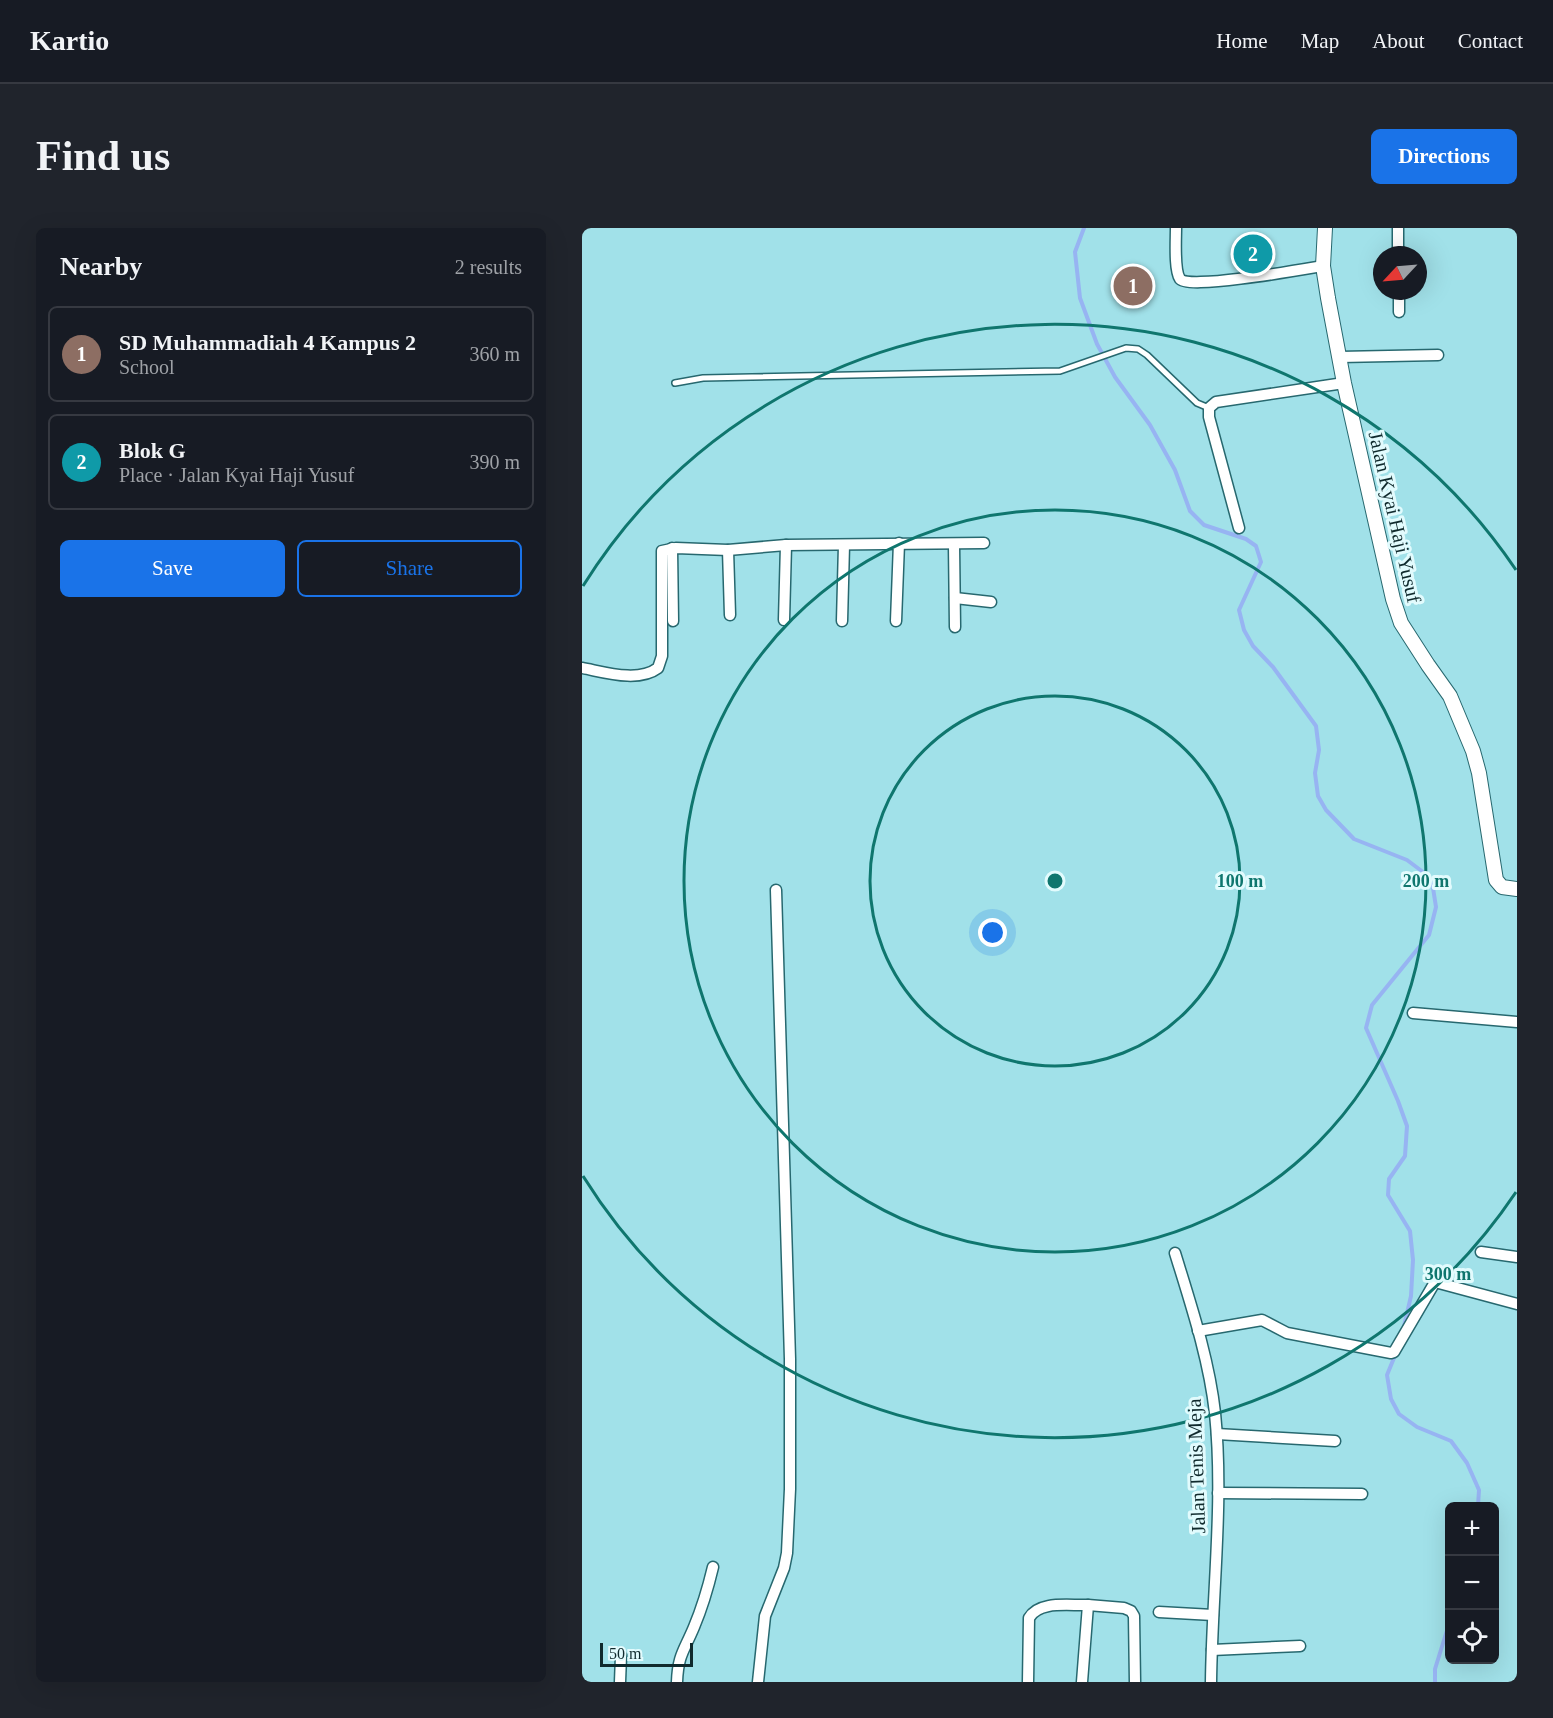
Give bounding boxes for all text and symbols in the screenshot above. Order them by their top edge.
text: Kartio [30,25,109,56]
text: Home [1216,29,1268,53]
text: Map [1301,29,1339,53]
text: About [1372,29,1425,53]
text: Contact [1458,29,1523,53]
button: Directions [1371,129,1517,184]
text: Find us [36,133,170,179]
pin: 2 [1234,231,1272,276]
north arrow [1373,246,1427,300]
text: Nearby [60,252,142,281]
text: 2 results [455,256,522,278]
pin: 1 [1114,264,1152,308]
text: SD Muhammadiah 4 Kampus 2 [119,330,416,355]
text: 1 [77,343,87,365]
text: 360 m [469,343,520,365]
text: School [119,356,175,378]
street label: Jalan Kyai Haji Yusuf [1364,429,1426,605]
text: Blok G [119,438,186,463]
text: 2 [77,451,87,473]
text: 390 m [469,451,520,473]
text: Place · Jalan Kyai Haji Yusuf [119,464,354,486]
button: Save [60,540,285,597]
button: Share [297,540,522,597]
centre of rings [1045,871,1065,891]
text: 100 m [1217,871,1263,891]
text: 200 m [1403,871,1449,891]
your location [978,918,1007,947]
text: 300 m [1425,1264,1471,1284]
street label: Jalan Tenis Meja [1183,1398,1210,1534]
map controls [1445,1502,1499,1664]
button: + [1445,1502,1499,1556]
button: − [1445,1556,1499,1610]
button: locate [1445,1610,1499,1664]
scale bar [600,1640,693,1668]
text: 50 m [609,1645,641,1662]

